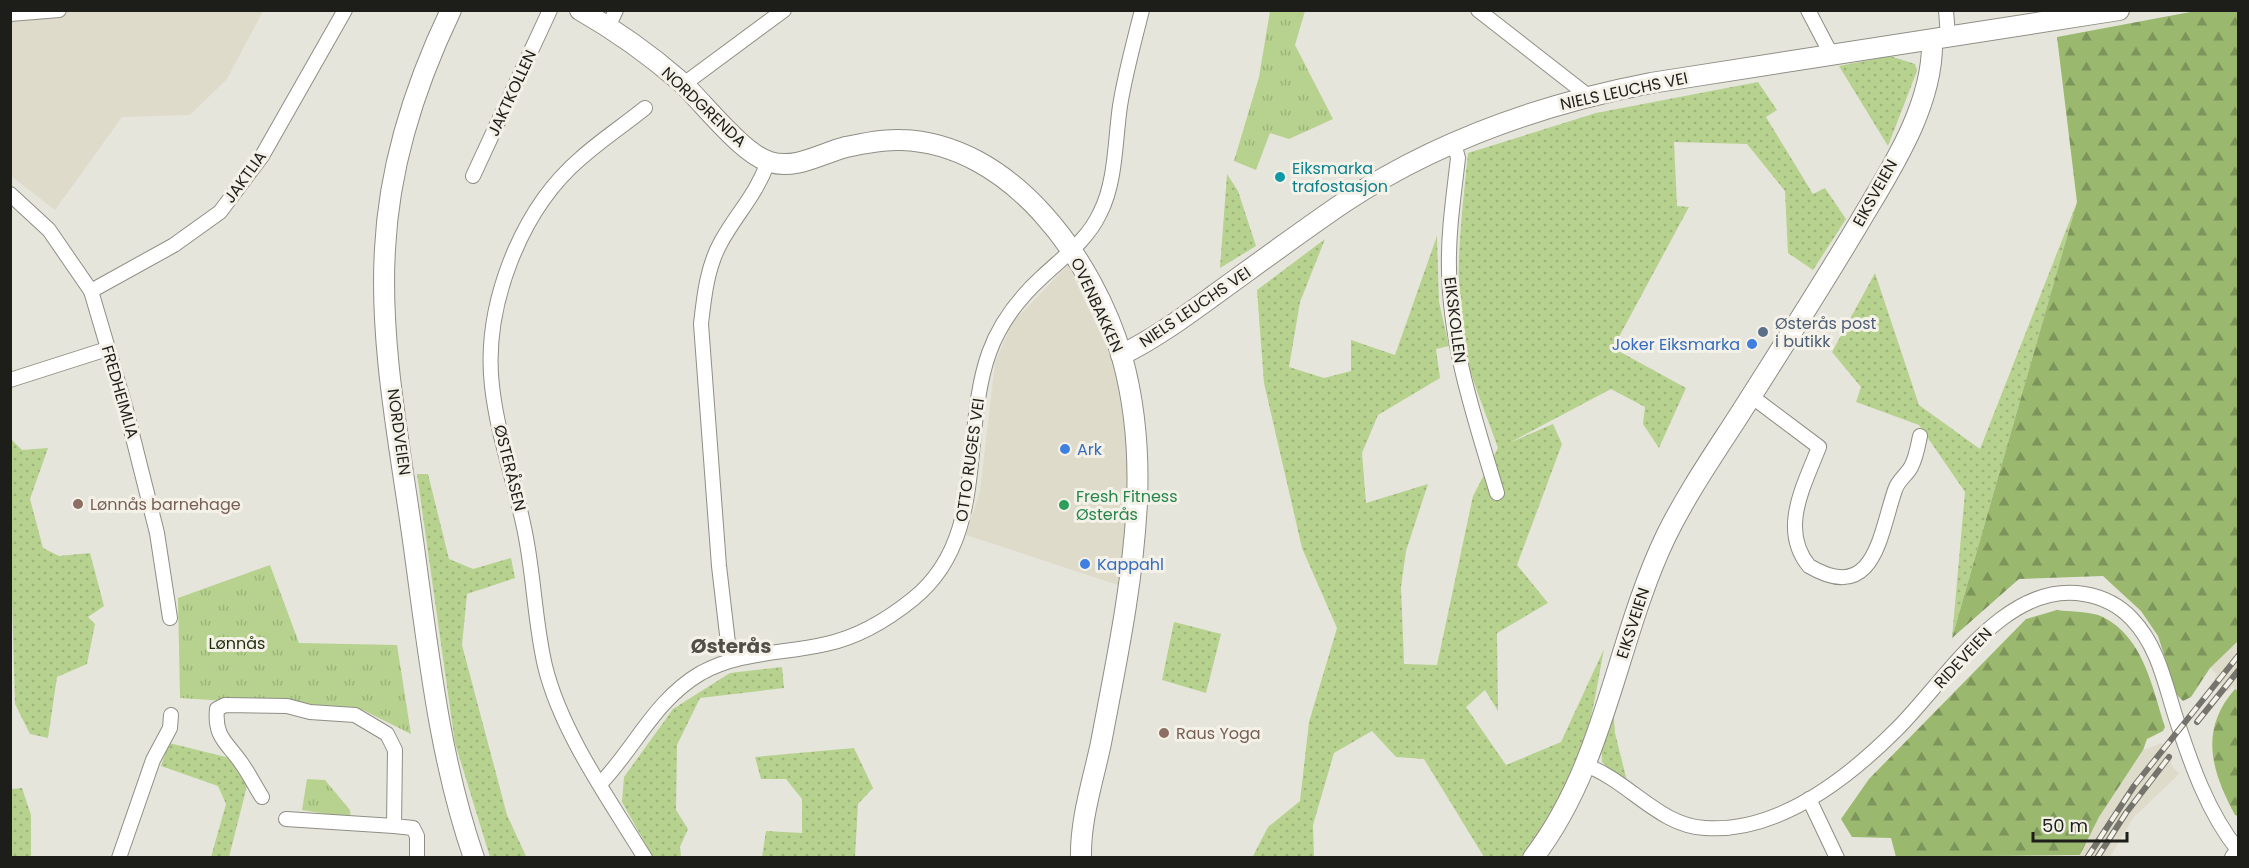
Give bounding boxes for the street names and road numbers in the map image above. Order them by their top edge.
street label: JAKTKOLLEN [482,46,542,140]
street label: NORDGRENDA [656,62,752,153]
street label: NIELS LEUCHS VEI [1558,66,1690,116]
street label: JAKTLIA [218,146,272,208]
street label: EIKSVEIEN [1847,155,1903,231]
street label: OVENBAKKEN [1065,254,1129,356]
street label: NIELS LEUCHS VEI [1135,261,1255,353]
street label: EIKSKOLLEN [1438,276,1472,364]
street label: FREDHEIMLIA [96,343,144,441]
street label: NORDVEIEN [382,387,416,477]
street label: OTTO RUGES VEI [950,397,990,523]
street label: ØSTERÅSEN [488,422,532,514]
street label: EIKSVEIEN [1611,584,1655,662]
street label: RIDEVEIEN [1929,623,1997,693]

